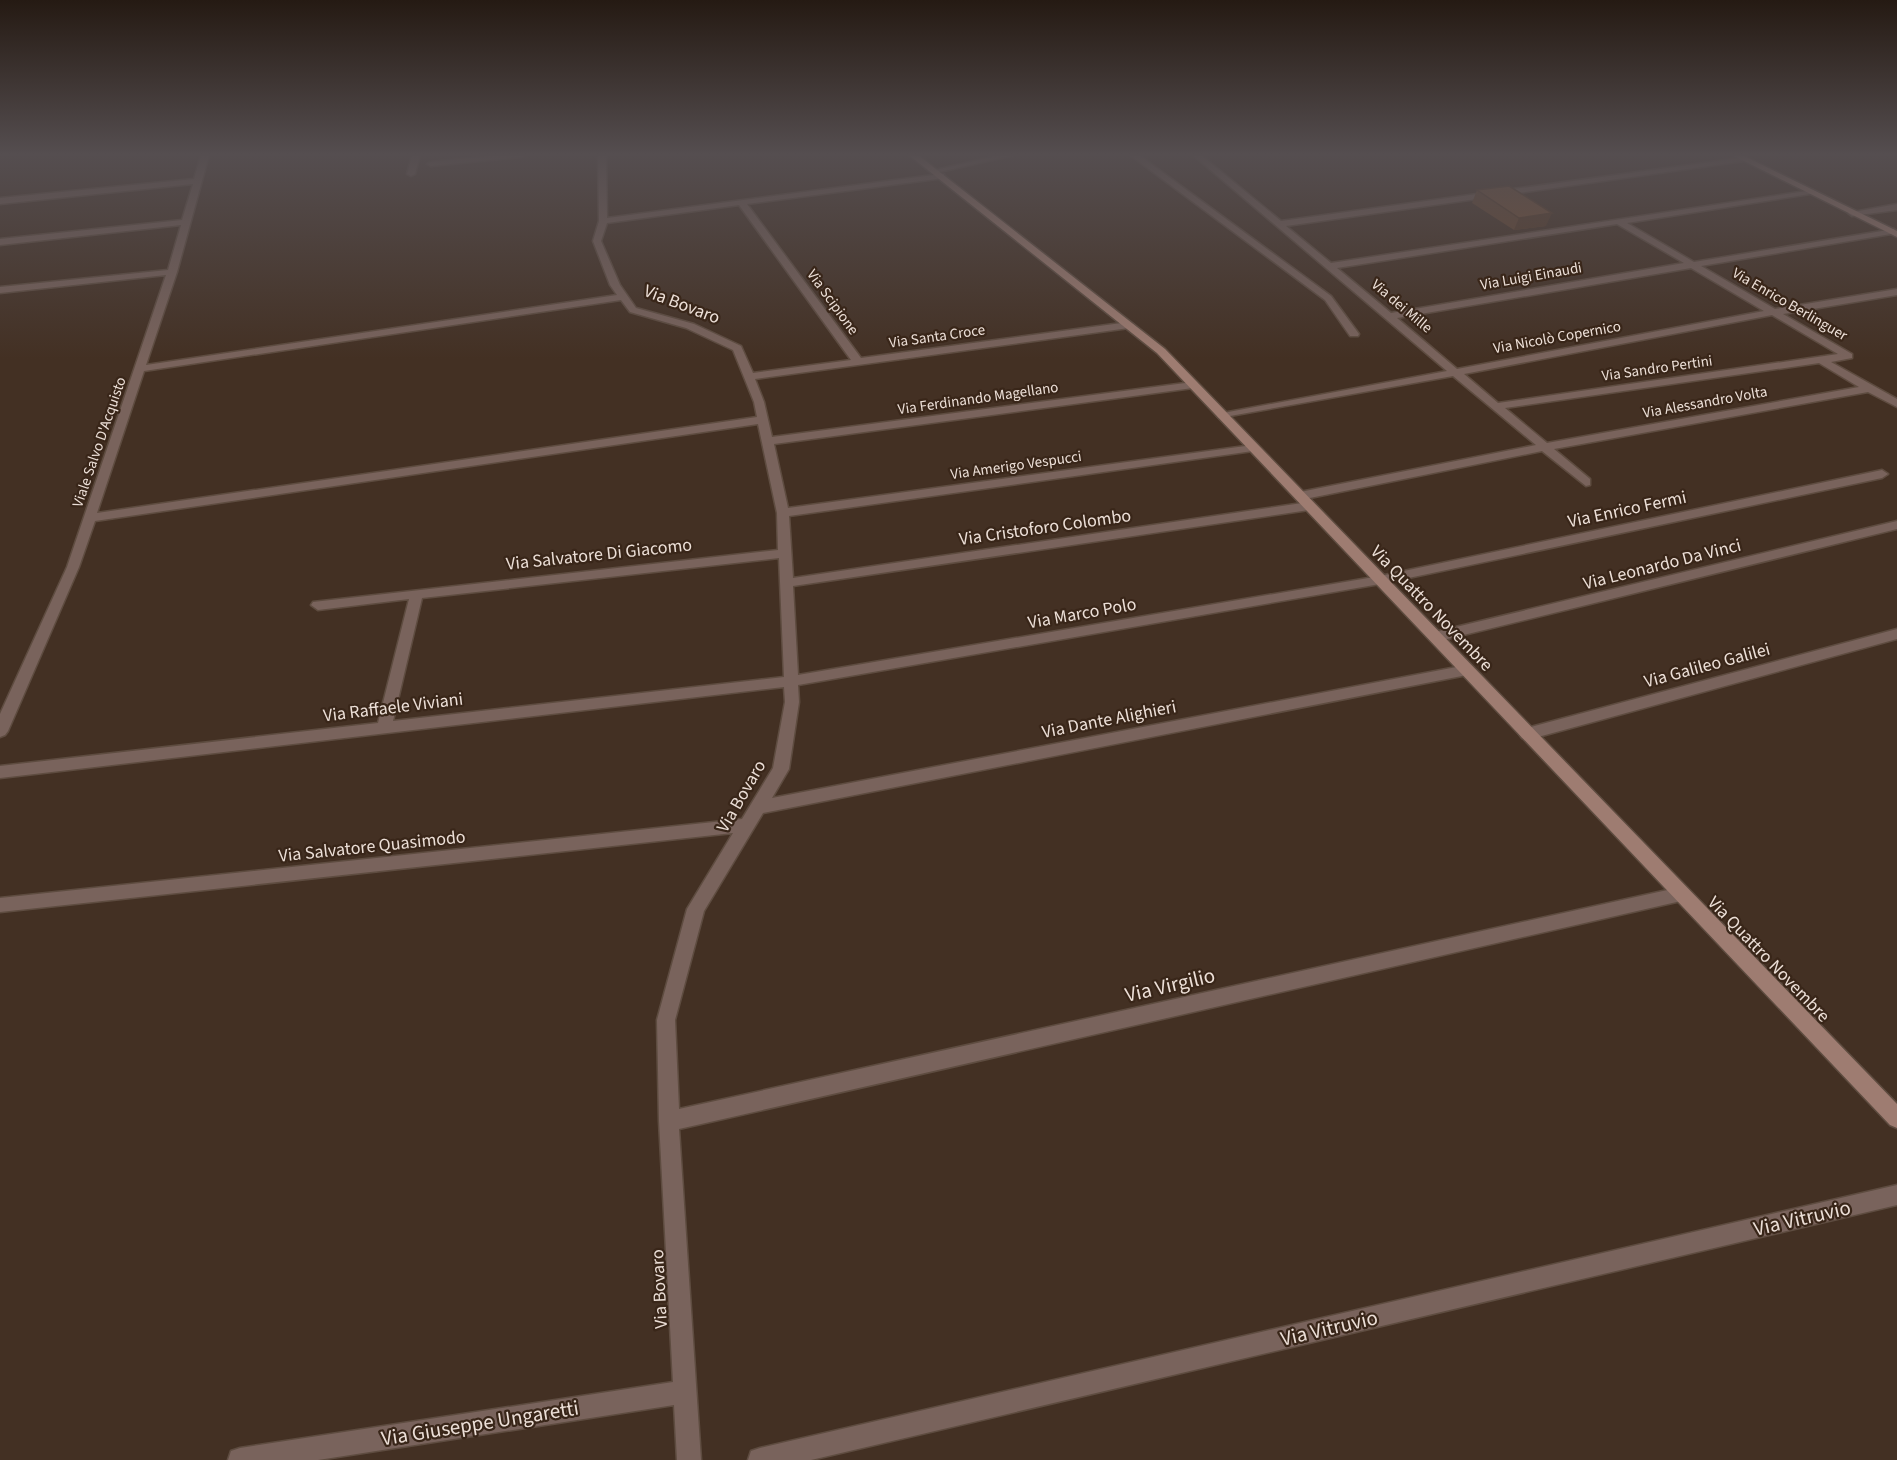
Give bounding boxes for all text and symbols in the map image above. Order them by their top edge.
street label: Via Luigi Einaudi [1479,257,1584,296]
street label: Via Enrico Berlinguer [1728,263,1852,346]
street label: Via Scipione [802,265,864,339]
street label: Via dei Mille [1367,275,1437,338]
street label: Via Bovaro [640,279,723,330]
street label: Via Nicolò Copernico [1492,316,1623,359]
street label: Via Santa Croce [888,319,986,354]
street label: Via Sandro Pertini [1600,350,1714,387]
street label: Viale Salvo D'Acquisto [67,374,132,510]
street label: Via Ferdinando Magellano [896,377,1060,420]
street label: Via Alessandro Volta [1641,381,1769,424]
street label: Via Amerigo Vespucci [949,446,1083,485]
street label: Via Enrico Fermi [1565,485,1689,534]
street label: Via Cristoforo Colombo [958,503,1133,552]
street label: Via Salvatore Di Giacomo [505,532,693,577]
street label: Via Leonardo Da Vinci [1581,533,1744,596]
street label: Via Quattro Novembre [1365,540,1499,677]
street label: Via Marco Polo [1026,592,1138,635]
street label: Via Galileo Galilei [1641,637,1773,694]
street label: Via Raffaele Viviani [322,687,464,728]
street label: Via Dante Alighieri [1040,694,1178,745]
street label: Via Bovaro [711,756,772,837]
street label: Via Salvatore Quasimodo [277,824,467,869]
street label: Via Quattro Novembre [1702,891,1836,1028]
street label: Via Virgilio [1122,960,1218,1010]
street label: Via Vitruvio [1750,1192,1854,1244]
street label: Via Bovaro [645,1249,674,1329]
street label: Via Vitruvio [1277,1302,1381,1354]
street label: Via Giuseppe Ungaretti [379,1393,581,1453]

